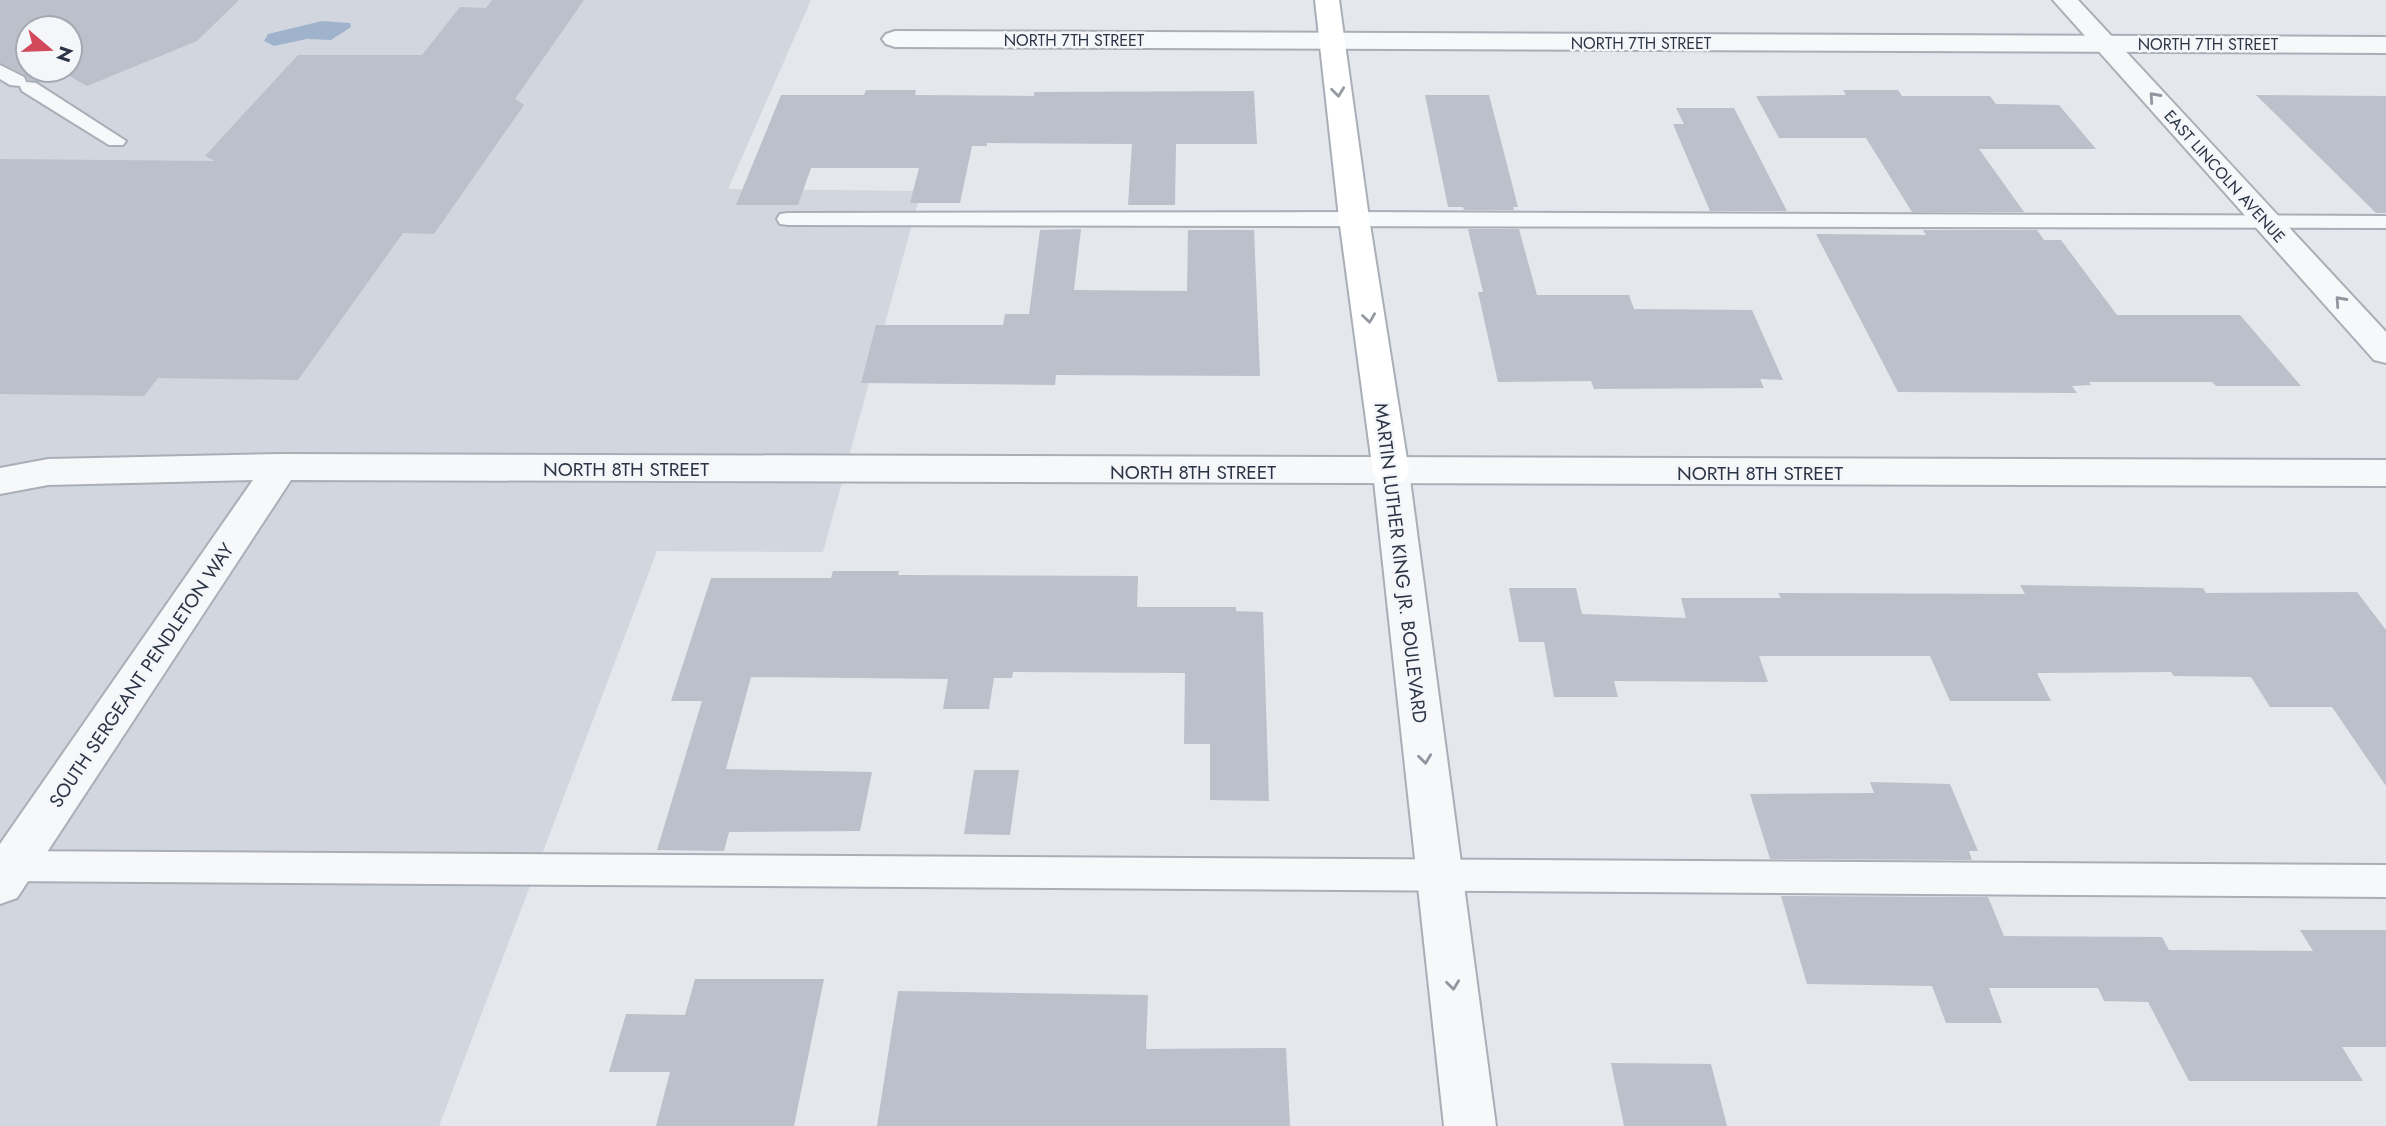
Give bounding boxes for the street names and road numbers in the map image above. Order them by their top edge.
street label: NORTH 7TH STREET [1004,29,1145,52]
street label: NORTH 7TH STREET [1571,32,1712,55]
street label: NORTH 7TH STREET [2138,33,2279,56]
street label: EAST LINCOLN AVENUE [2159,105,2291,248]
street label: MARTIN LUTHER KING JR. BOULEVARD [1367,401,1434,725]
street label: NORTH 8TH STREET [543,456,709,483]
street label: NORTH 8TH STREET [1110,459,1276,486]
street label: NORTH 8TH STREET [1677,460,1843,487]
street label: SOUTH SERGEANT PENDLETON WAY [43,537,240,813]

